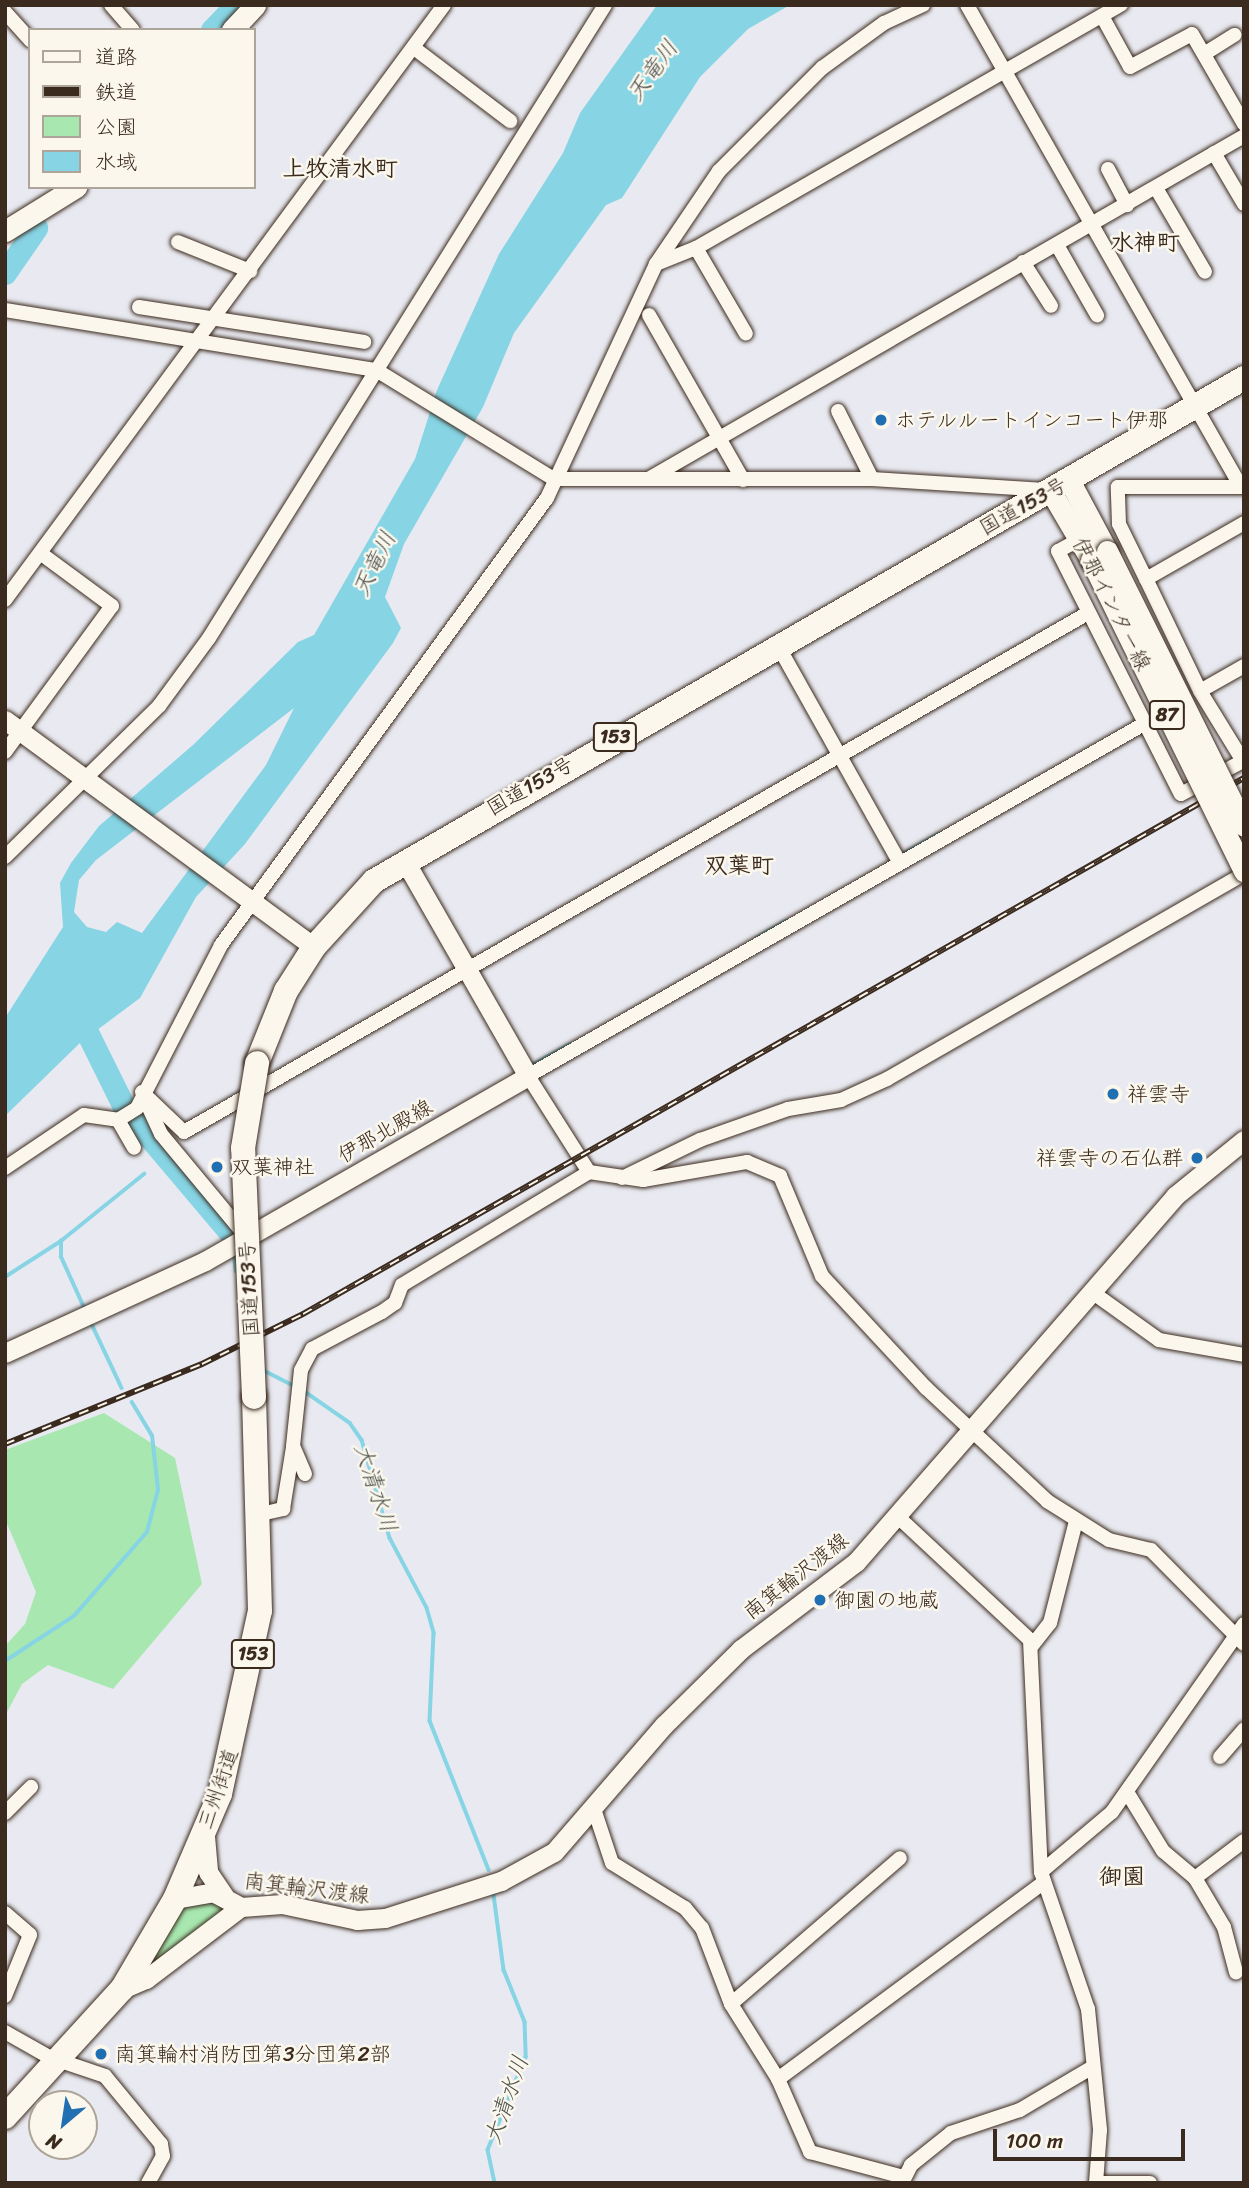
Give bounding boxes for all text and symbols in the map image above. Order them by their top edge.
legend [28,28,256,189]
water label: 天竜川 [622,35,684,107]
text: 道路 [95,38,137,76]
text: 鉄道 [95,73,137,111]
text: 公園 [95,108,137,146]
text: 水域 [95,143,137,181]
district label: 上牧清水町 [283,155,397,183]
district label: 水神町 [1111,229,1179,257]
place label: ホテルルートインコート伊那 [895,407,1169,433]
marker: ホテルルートインコート伊那 [873,412,889,428]
street label: 国道153号 [975,472,1071,540]
water label: 天竜川 [347,527,403,601]
street label: 伊那インター線 [1067,533,1157,675]
road number: 87 [1148,700,1186,730]
road number: 153 [592,722,638,752]
street label: 国道153号 [482,751,578,821]
district label: 双葉町 [705,852,773,880]
place label: 祥雲寺 [1127,1081,1190,1107]
marker: 祥雲寺 [1105,1086,1121,1102]
street label: 伊那北殿線 [333,1094,437,1168]
place label: 祥雲寺の石仏群 [1036,1145,1183,1171]
marker: 祥雲寺の石仏群 [1189,1150,1205,1166]
place label: 双葉神社 [231,1154,315,1180]
marker: 双葉神社 [209,1159,225,1175]
street label: 国道153号 [234,1240,264,1338]
water label: 大清水川 [348,1440,402,1536]
street label: 南箕輪沢渡線 [739,1527,853,1625]
place label: 御園の地蔵 [834,1587,939,1613]
marker: 御園の地蔵 [812,1592,828,1608]
road number: 153 [230,1638,276,1670]
street label: 三州街道 [192,1745,244,1833]
district label: 御園 [1099,1863,1145,1891]
street label: 南箕輪沢渡線 [243,1868,371,1908]
place label: 南箕輪村消防団第3分団第2部 [115,2041,391,2067]
marker: 南箕輪村消防団第3分団第2部 [93,2046,109,2062]
water label: 大清水川 [479,2052,535,2148]
north arrow [28,2090,98,2160]
scale bar [997,2114,1190,2158]
text: 100 m [1006,2122,1063,2160]
text: N [40,2124,67,2160]

